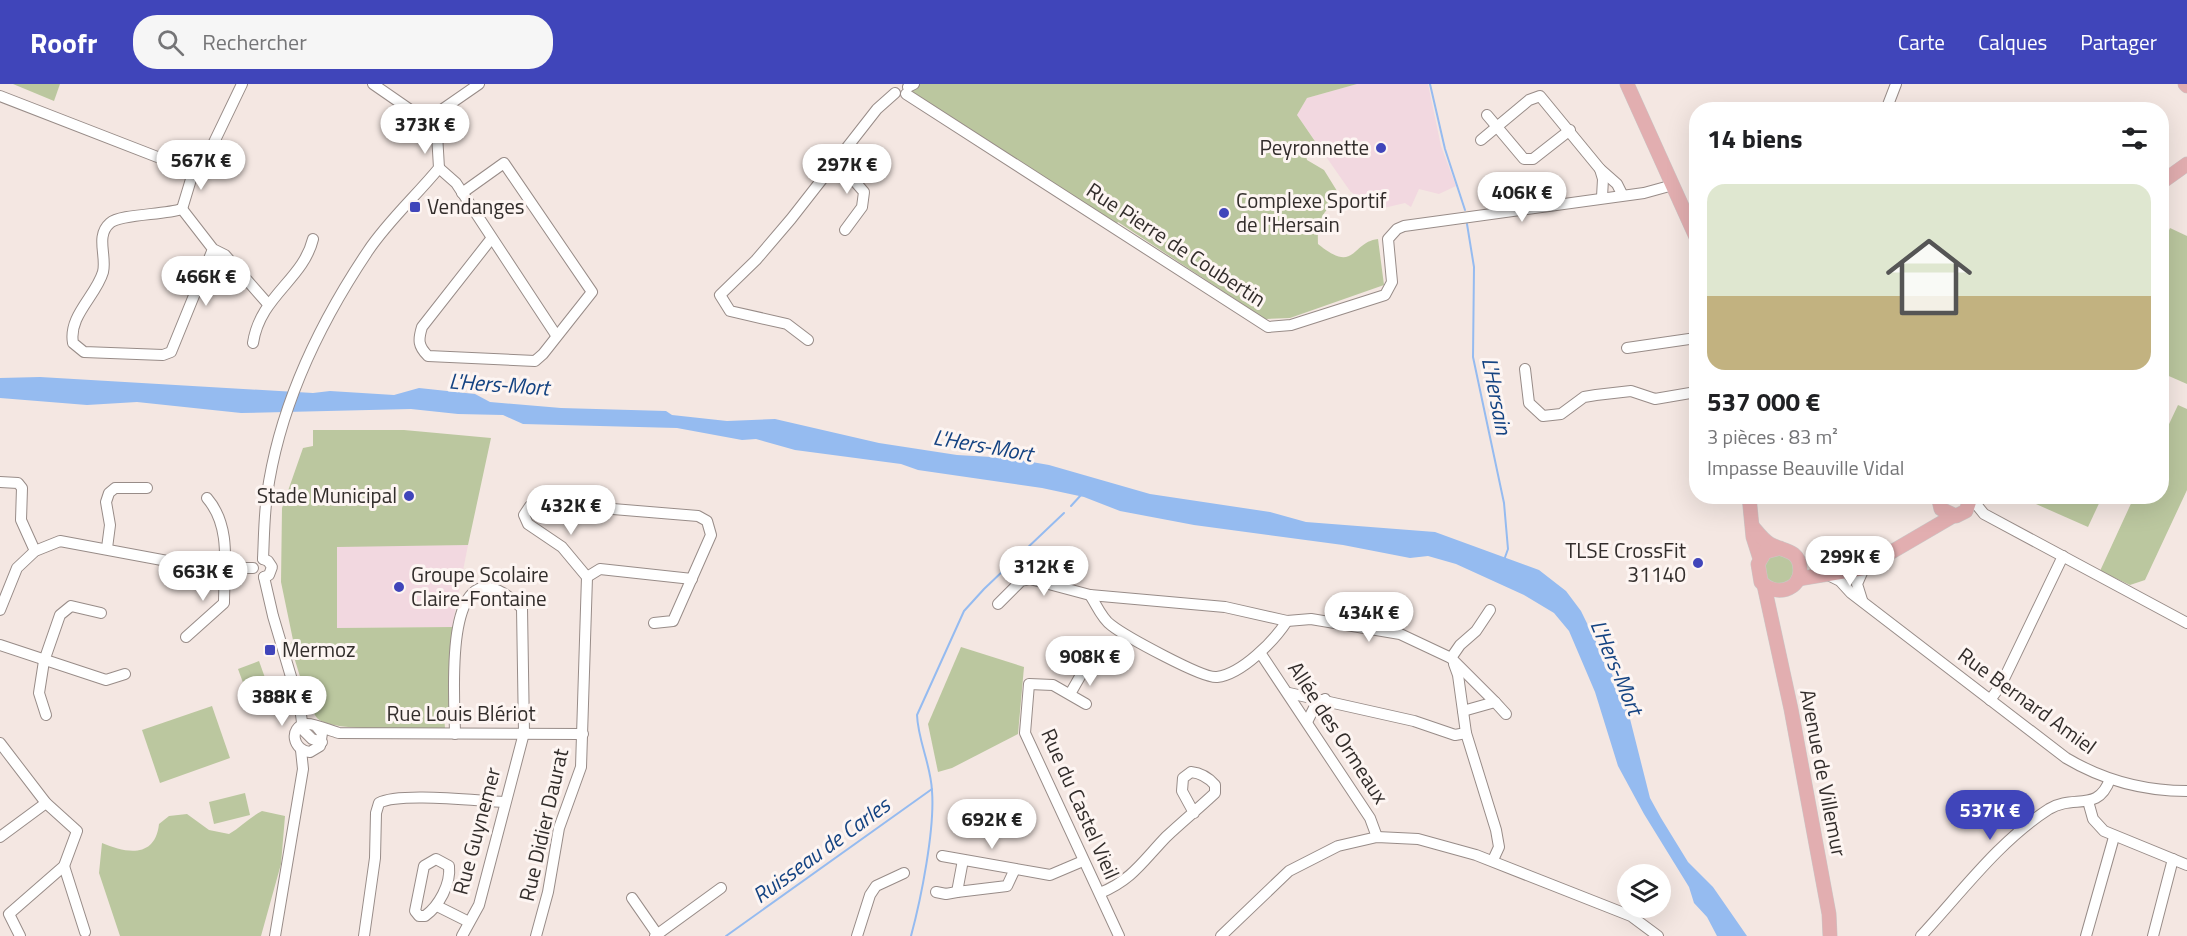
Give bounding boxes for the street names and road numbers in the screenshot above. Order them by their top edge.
street label: Rue Pierre de Coubertin [1080,174,1273,314]
street label: Rue Bernard Amiel [1952,639,2104,762]
street label: Allée des Ormeaux [1281,655,1397,811]
street label: Avenue de Villemur [1792,686,1856,859]
street label: Rue Louis Blériot [386,697,536,729]
street label: Rue du Castel Vieil [1033,723,1129,884]
street label: Rue Didier Daurat [510,745,576,904]
street label: Rue Guynemer [444,763,508,898]

